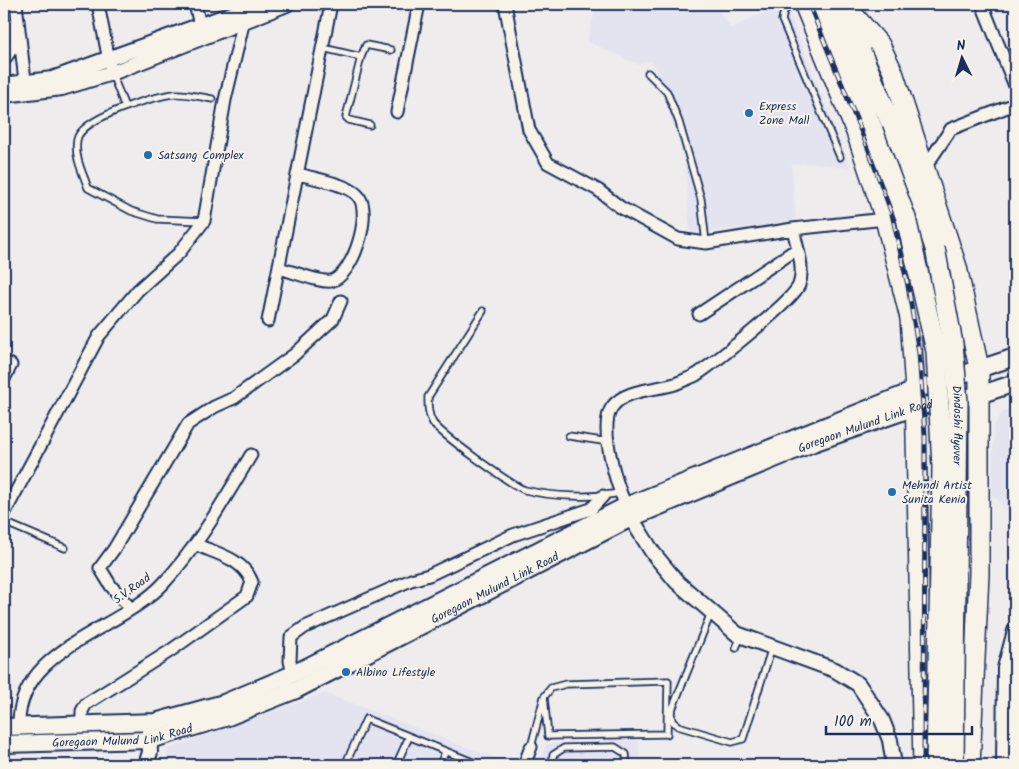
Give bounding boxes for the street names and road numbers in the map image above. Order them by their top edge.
street label: Dindoshi flyover [947,384,967,466]
street label: Goregaon Mulund Link Road [795,394,935,458]
street label: Goregaon Mulund Link Road [427,547,563,629]
street label: S.V.Road [109,568,156,609]
street label: Goregaon Mulund Link Road [52,718,196,752]

